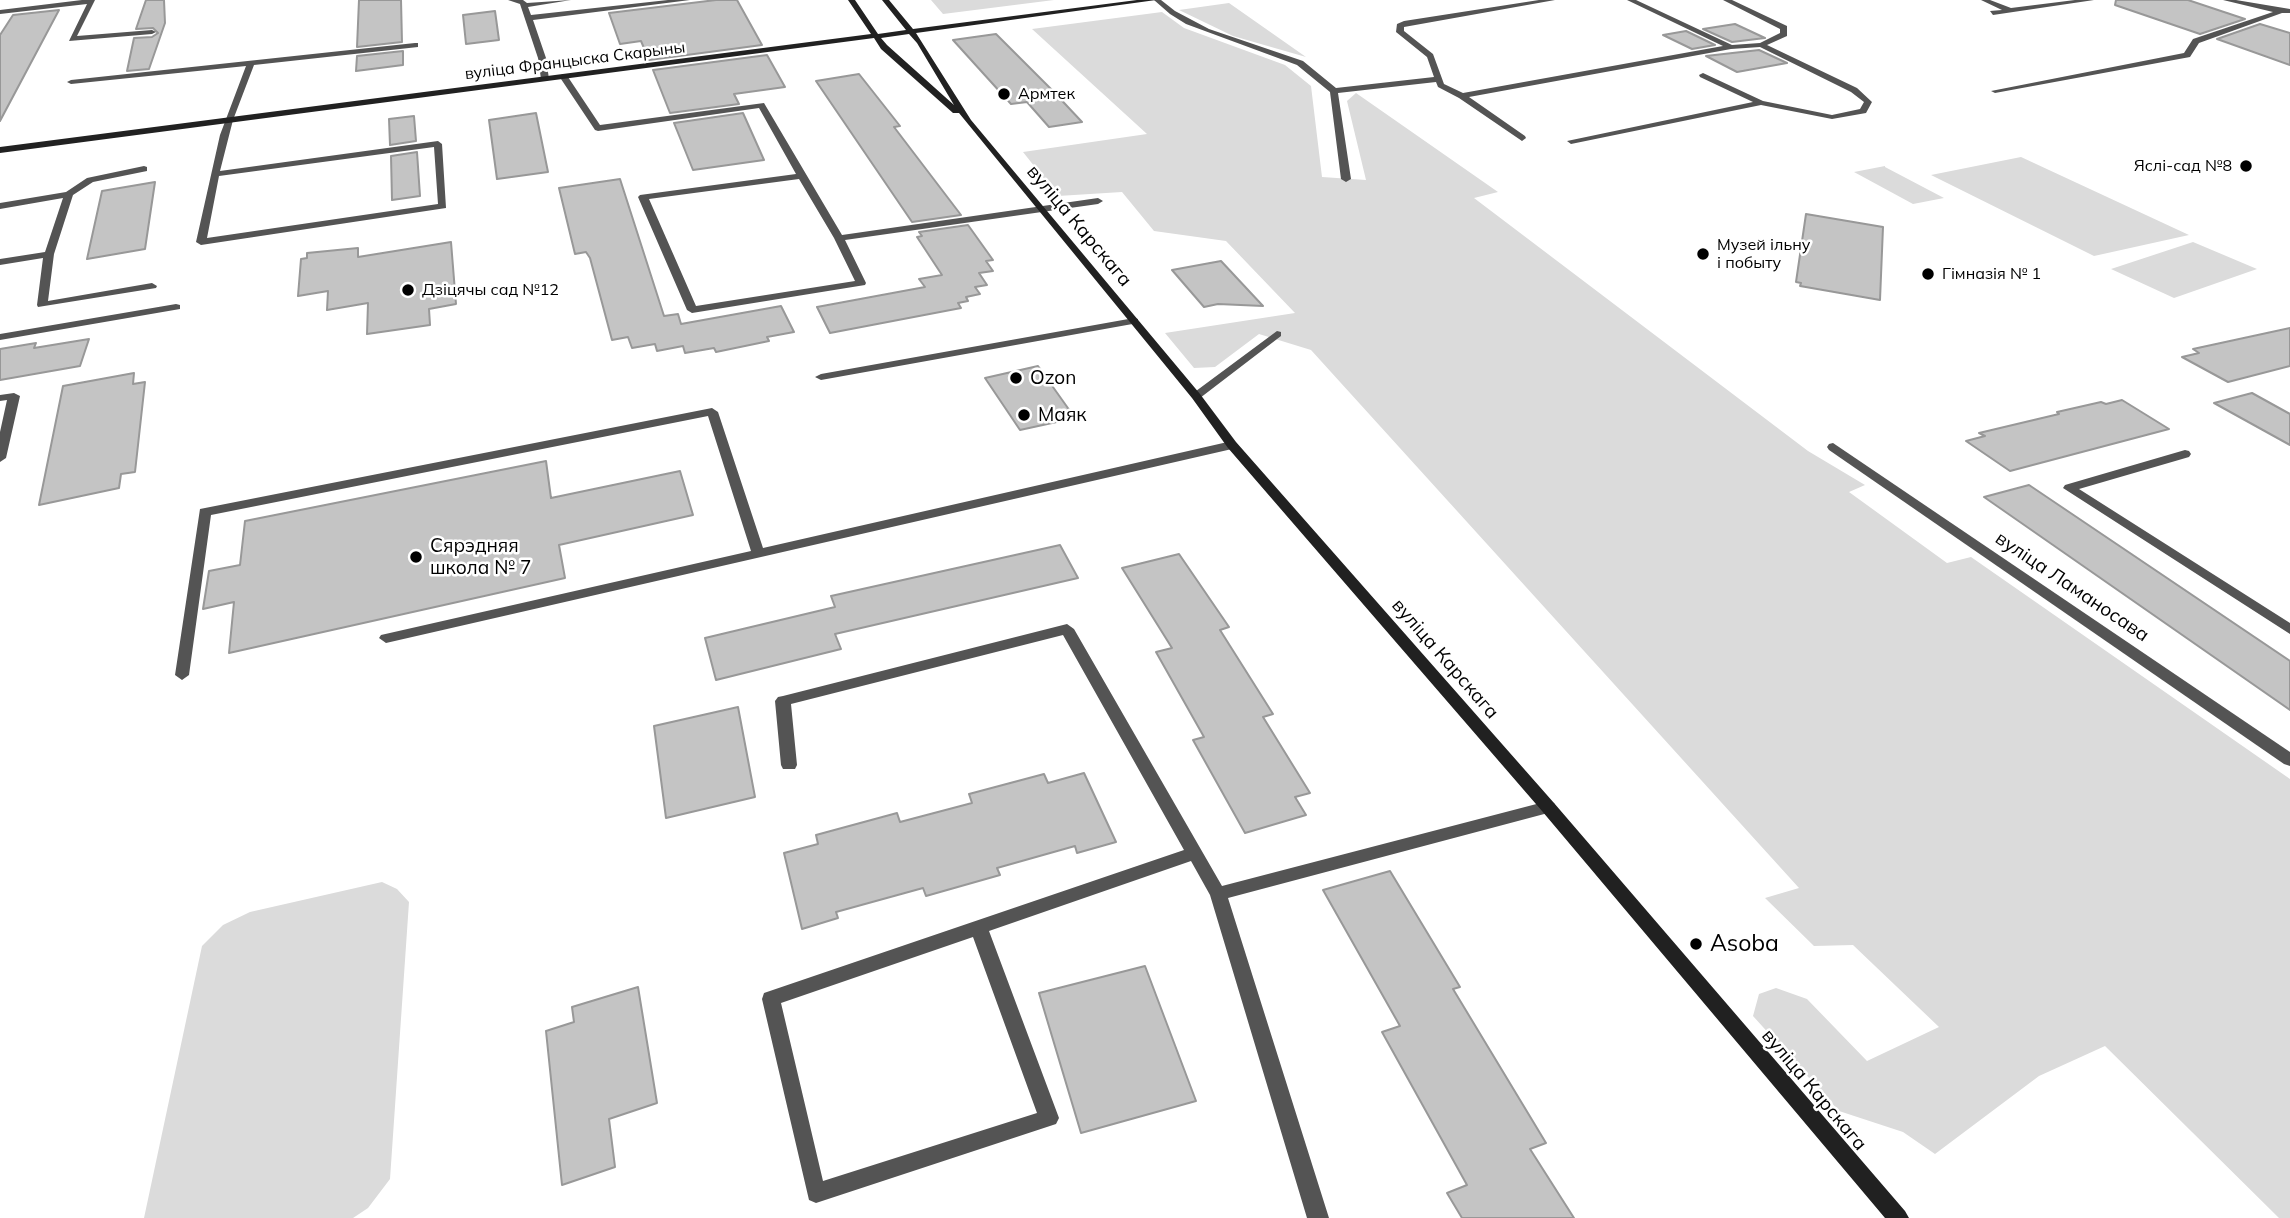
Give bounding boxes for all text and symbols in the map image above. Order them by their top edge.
street label: вуліца Францыска Скарыны [464,38,686,84]
place label: Армтек [1018,84,1075,104]
marker: Армтек [996,86,1012,102]
place label: Яслі-сад №8 [2134,156,2232,176]
marker: Яслі-сад №8 [2238,158,2254,174]
street label: вуліца Карскага [1022,161,1136,291]
place label: Музей ільну і побыту [1717,235,1810,273]
marker: Музей ільну і побыту [1695,246,1711,262]
place label: Гімназія № 1 [1942,264,2041,284]
marker: Гімназія № 1 [1920,266,1936,282]
place label: Дзіцячы сад №12 [422,280,559,300]
marker: Дзіцячы сад №12 [400,282,416,298]
place label: Ozon [1030,367,1076,389]
marker: Ozon [1008,370,1024,386]
place label: Маяк [1038,404,1087,426]
marker: Маяк [1016,407,1032,423]
street label: вуліца Ламаносава [1991,527,2153,647]
place label: Сярэдняя школа № 7 [430,535,531,579]
marker: Сярэдняя школа № 7 [408,549,424,565]
street label: вуліца Карскага [1387,594,1503,724]
place label: Asoba [1710,930,1779,958]
marker: Asoba [1688,936,1704,952]
street label: вуліца Карскага [1757,1025,1871,1155]

